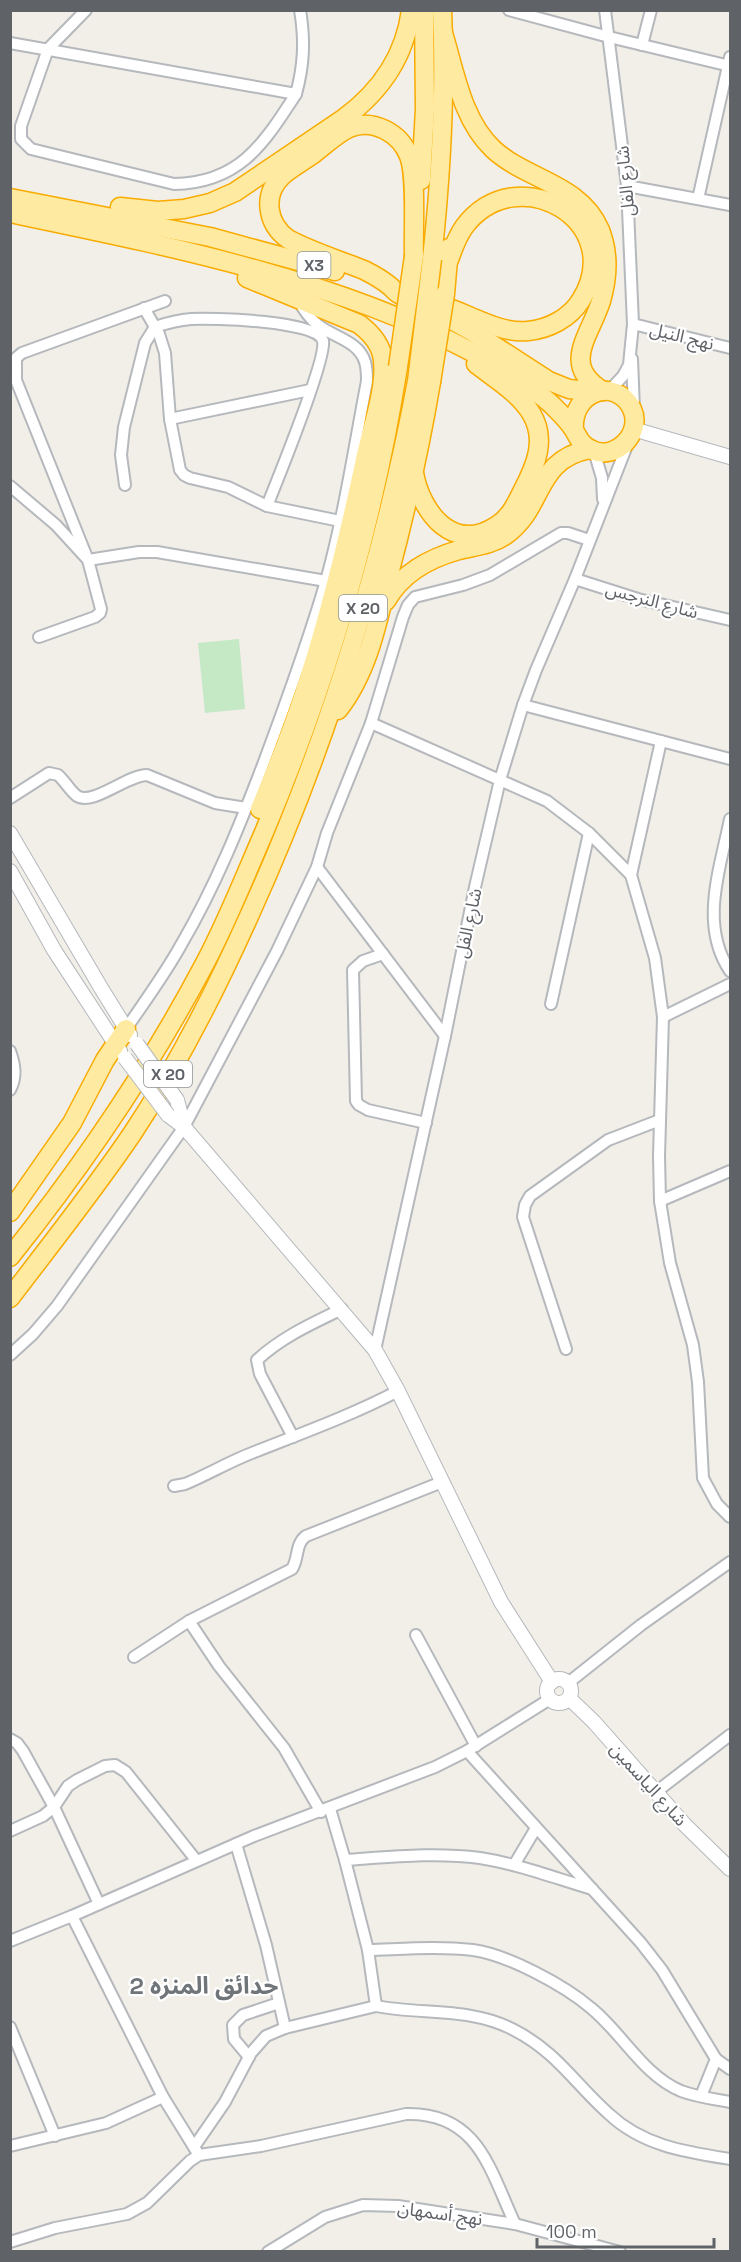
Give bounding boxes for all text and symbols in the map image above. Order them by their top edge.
street label: شارع الفل [610,145,643,217]
road number: X3 [298,252,330,278]
street label: نهج النيل [647,317,716,357]
street label: شارع النرجس [603,577,701,626]
road number: X 20 [339,595,387,621]
street label: شارع الفل [449,886,490,961]
road number: X 20 [144,1061,192,1087]
street label: شارع الياسمين [603,1737,693,1833]
district label: حدائق المنزه 2 [130,1970,278,2001]
street label: نهج أسمهان [396,2196,484,2232]
scale bar [537,2211,714,2249]
text: 100 m [546,2220,597,2243]

